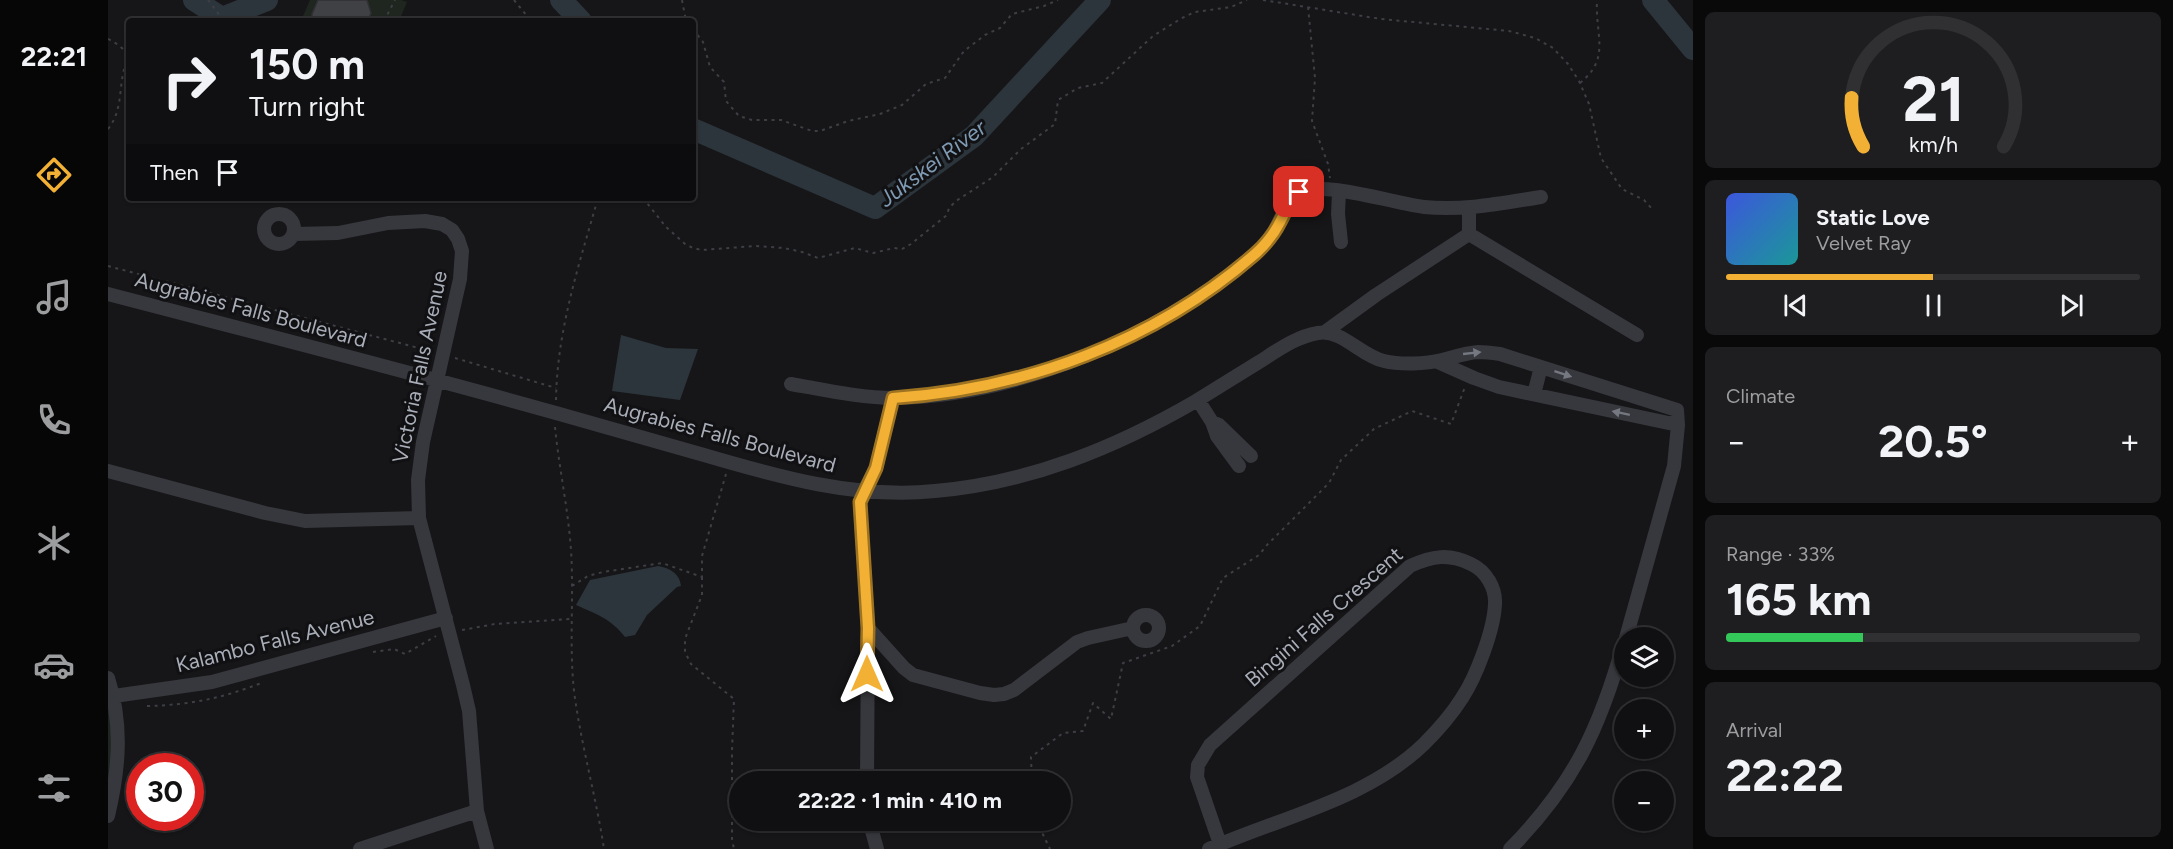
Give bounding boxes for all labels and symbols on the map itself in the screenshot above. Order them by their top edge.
water label: Jukskei River [873,113,992,213]
pin [1273,166,1324,217]
street label: Augrabies Falls Boulevard [132,266,370,353]
street label: Victoria Falls Avenue [387,268,452,465]
one-way arrow [1463,349,1482,358]
one-way arrow [1554,370,1572,379]
street label: Augrabies Falls Boulevard [601,391,839,478]
one-way arrow [1611,408,1630,417]
street label: Bingini Falls Crescent [1240,541,1408,692]
street label: Kalambo Falls Avenue [173,604,377,677]
position arrow [835,642,899,706]
speed limit sign: 30 [126,753,204,831]

